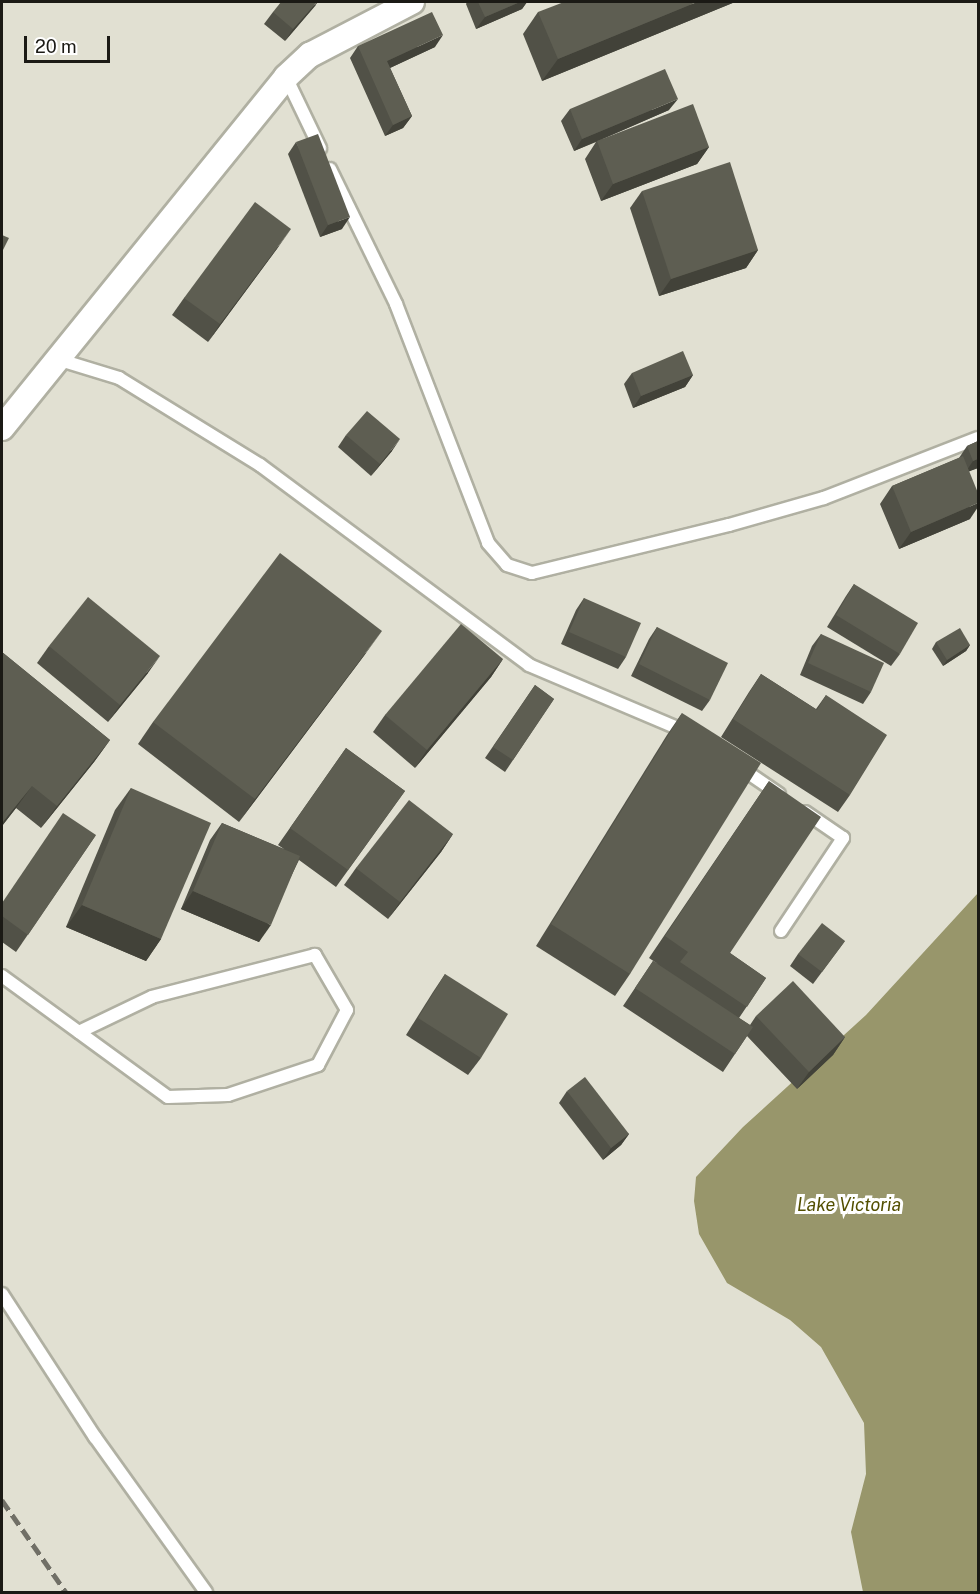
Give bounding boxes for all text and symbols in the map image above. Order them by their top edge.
scale bar [27,24,112,62]
text: 20 m [35,36,77,57]
water label: Lake Victoria [797,1194,901,1216]

